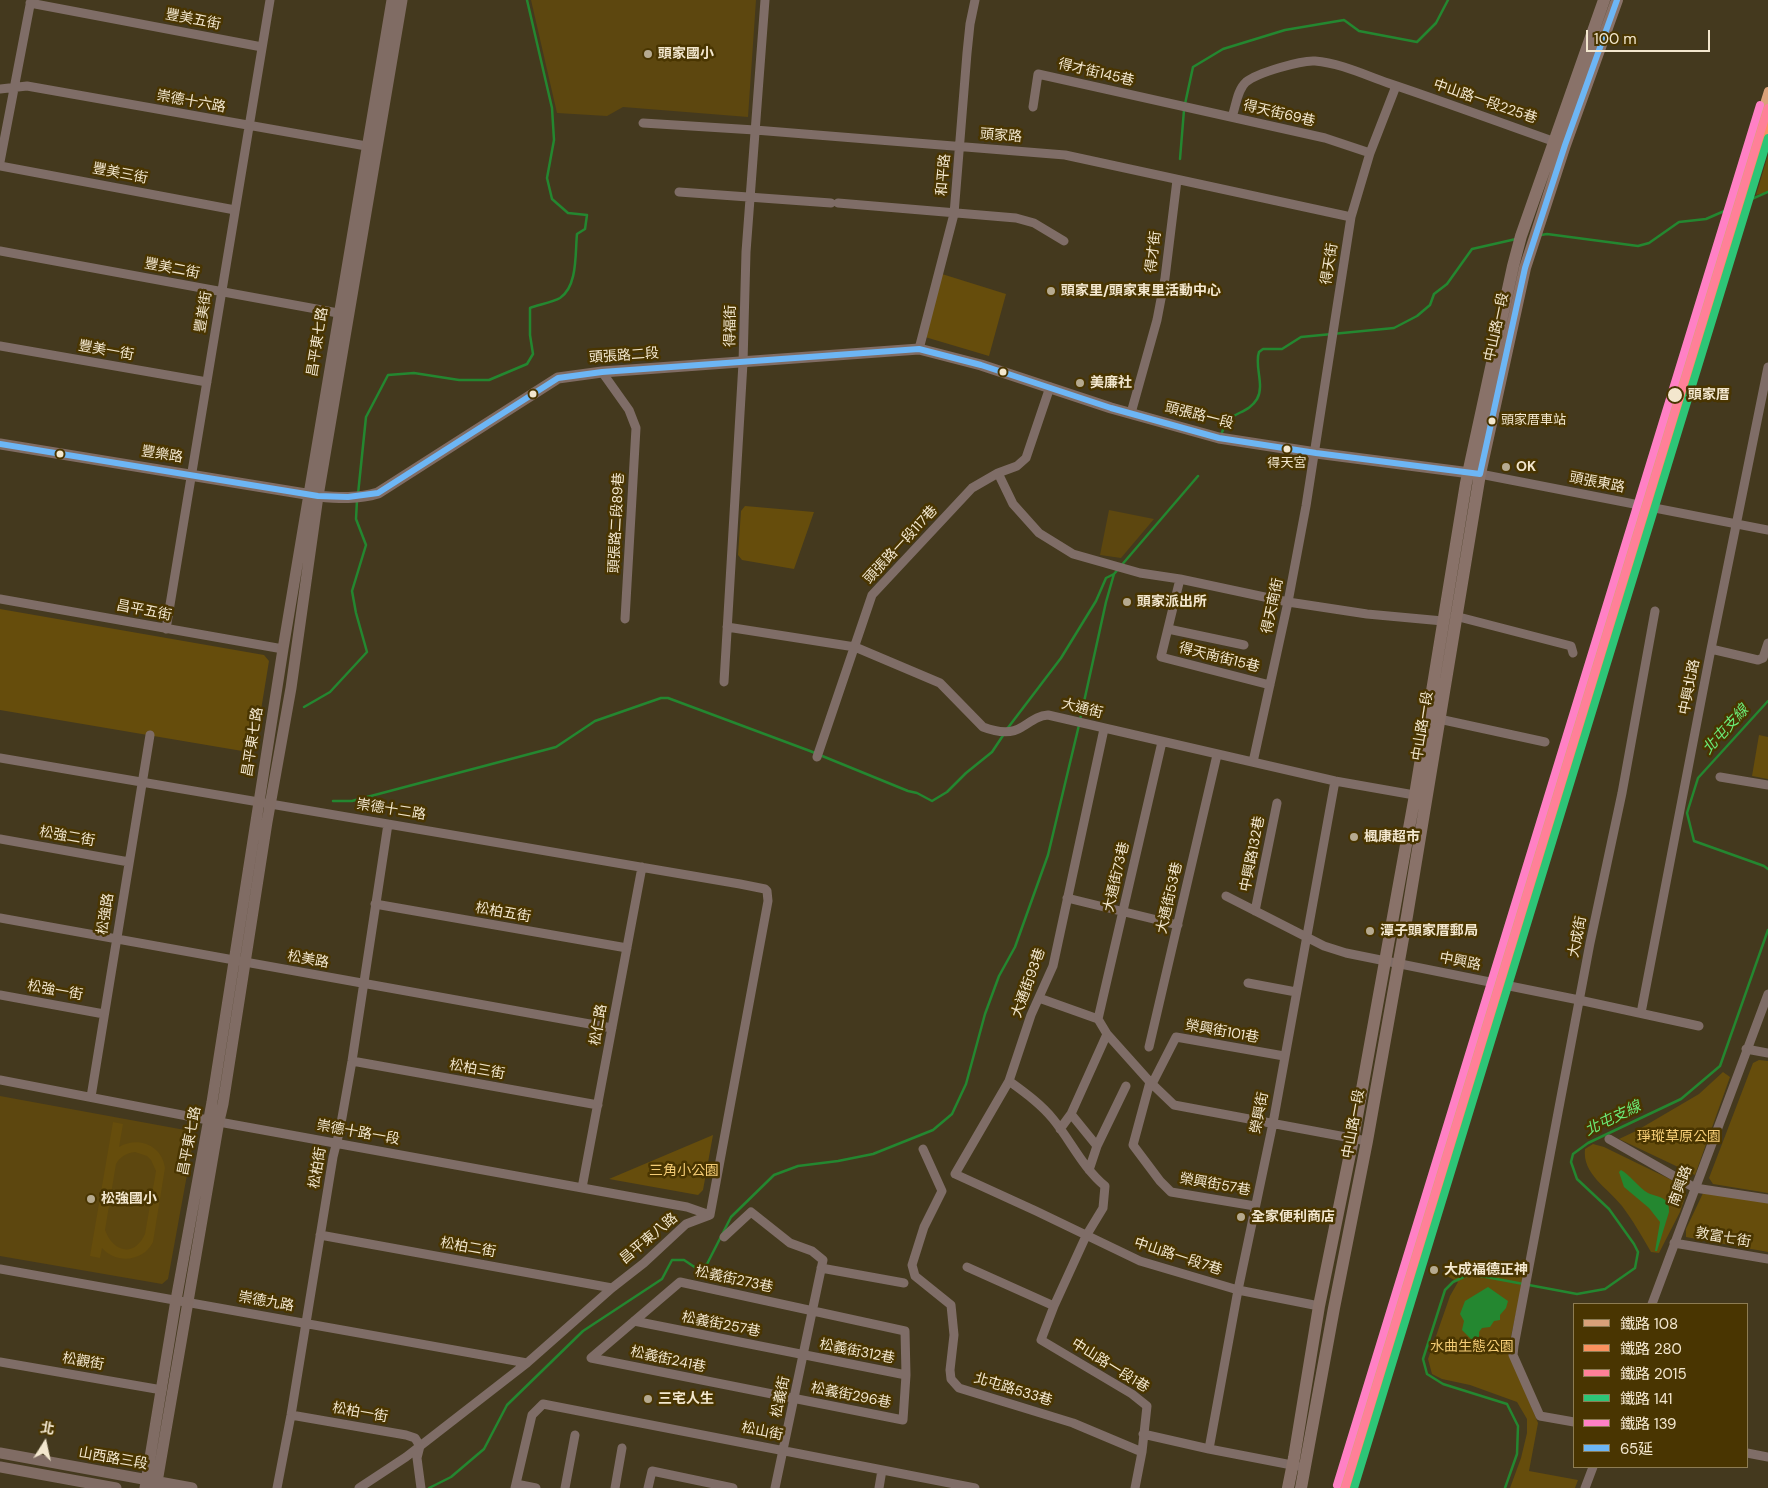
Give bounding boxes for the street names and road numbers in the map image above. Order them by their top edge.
street label: 豐美五街 [164,6,222,34]
street label: 得才街145巷 [1056,56,1136,90]
street label: 中山路一段225巷 [1431,76,1539,128]
street label: 崇德十六路 [155,88,227,116]
street label: 得天街69巷 [1241,98,1317,130]
street label: 頭家路 [979,126,1023,146]
street label: 和平路 [934,153,954,197]
street label: 豐美三街 [91,160,149,188]
street label: 得才街 [1143,230,1165,274]
street label: 得天街 [1318,242,1342,286]
street label: 豐美二街 [143,255,201,283]
street label: 豐美街 [192,290,216,334]
street label: 中山路一段 [1482,291,1512,363]
street label: 得福街 [722,305,740,347]
street label: 昌平東七路 [304,306,332,378]
street label: 豐美一街 [77,338,135,364]
street label: 頭張路二段 [588,345,660,367]
street label: 頭張路一段 [1163,399,1235,433]
street label: 豐樂路 [140,443,184,467]
street label: 頭張東路 [1568,469,1626,497]
street label: 頭張路二段89巷 [606,472,628,574]
street label: 頭張路一段117巷 [861,503,941,587]
street label: 得天南街 [1259,577,1287,635]
street label: 昌平五街 [115,597,173,625]
street label: 得天南街15巷 [1177,640,1261,676]
street label: 中興北路 [1676,658,1704,716]
street label: 中山路一段 [1409,690,1437,762]
street label: 大通街 [1060,696,1104,722]
street label: 昌平東七路 [239,706,267,778]
street label: 崇德十二路 [355,796,427,824]
street label: 中興路132巷 [1237,815,1269,893]
street label: 松強二街 [38,824,96,850]
street label: 大通街73巷 [1101,840,1133,914]
street label: 大通街53巷 [1154,861,1186,935]
street label: 松強路 [94,892,118,936]
street label: 松柏五街 [474,900,532,926]
street label: 大成街 [1566,915,1590,959]
street label: 大通街93巷 [1009,946,1049,1020]
street label: 松美路 [286,948,330,972]
street label: 中興路 [1438,950,1482,974]
street label: 松強一街 [26,978,84,1004]
street label: 松仁路 [587,1003,611,1047]
street label: 榮興街101巷 [1184,1017,1260,1047]
street label: 松柏三街 [448,1057,506,1083]
street label: 中山路一段 [1340,1088,1368,1160]
street label: 榮興街 [1248,1091,1272,1135]
street label: 昌平東七路 [175,1105,205,1177]
street label: 崇德十路一段 [315,1117,401,1149]
street label: 松柏街 [306,1146,330,1190]
street label: 南興路 [1666,1163,1696,1209]
street label: 榮興街57巷 [1178,1170,1252,1200]
street label: 昌平東八路 [617,1210,681,1268]
street label: 敦富七街 [1694,1225,1752,1251]
street label: 松柏二街 [439,1235,497,1261]
street label: 中山路一段7巷 [1132,1235,1224,1279]
street label: 松義街273巷 [694,1264,774,1296]
street label: 崇德九路 [237,1289,295,1315]
street label: 松義街257巷 [680,1309,762,1341]
street label: 中山路一段1巷 [1068,1335,1152,1397]
street label: 松義街312巷 [818,1336,896,1368]
street label: 松義街241巷 [629,1344,707,1376]
street label: 松觀街 [61,1350,105,1374]
street label: 北屯路533巷 [972,1370,1054,1410]
street label: 松義街 [768,1375,794,1419]
street label: 松義街296巷 [809,1380,893,1412]
street label: 松柏一街 [331,1400,389,1426]
street label: 松山街 [740,1420,784,1444]
street label: 山西路三段 [77,1445,149,1473]

